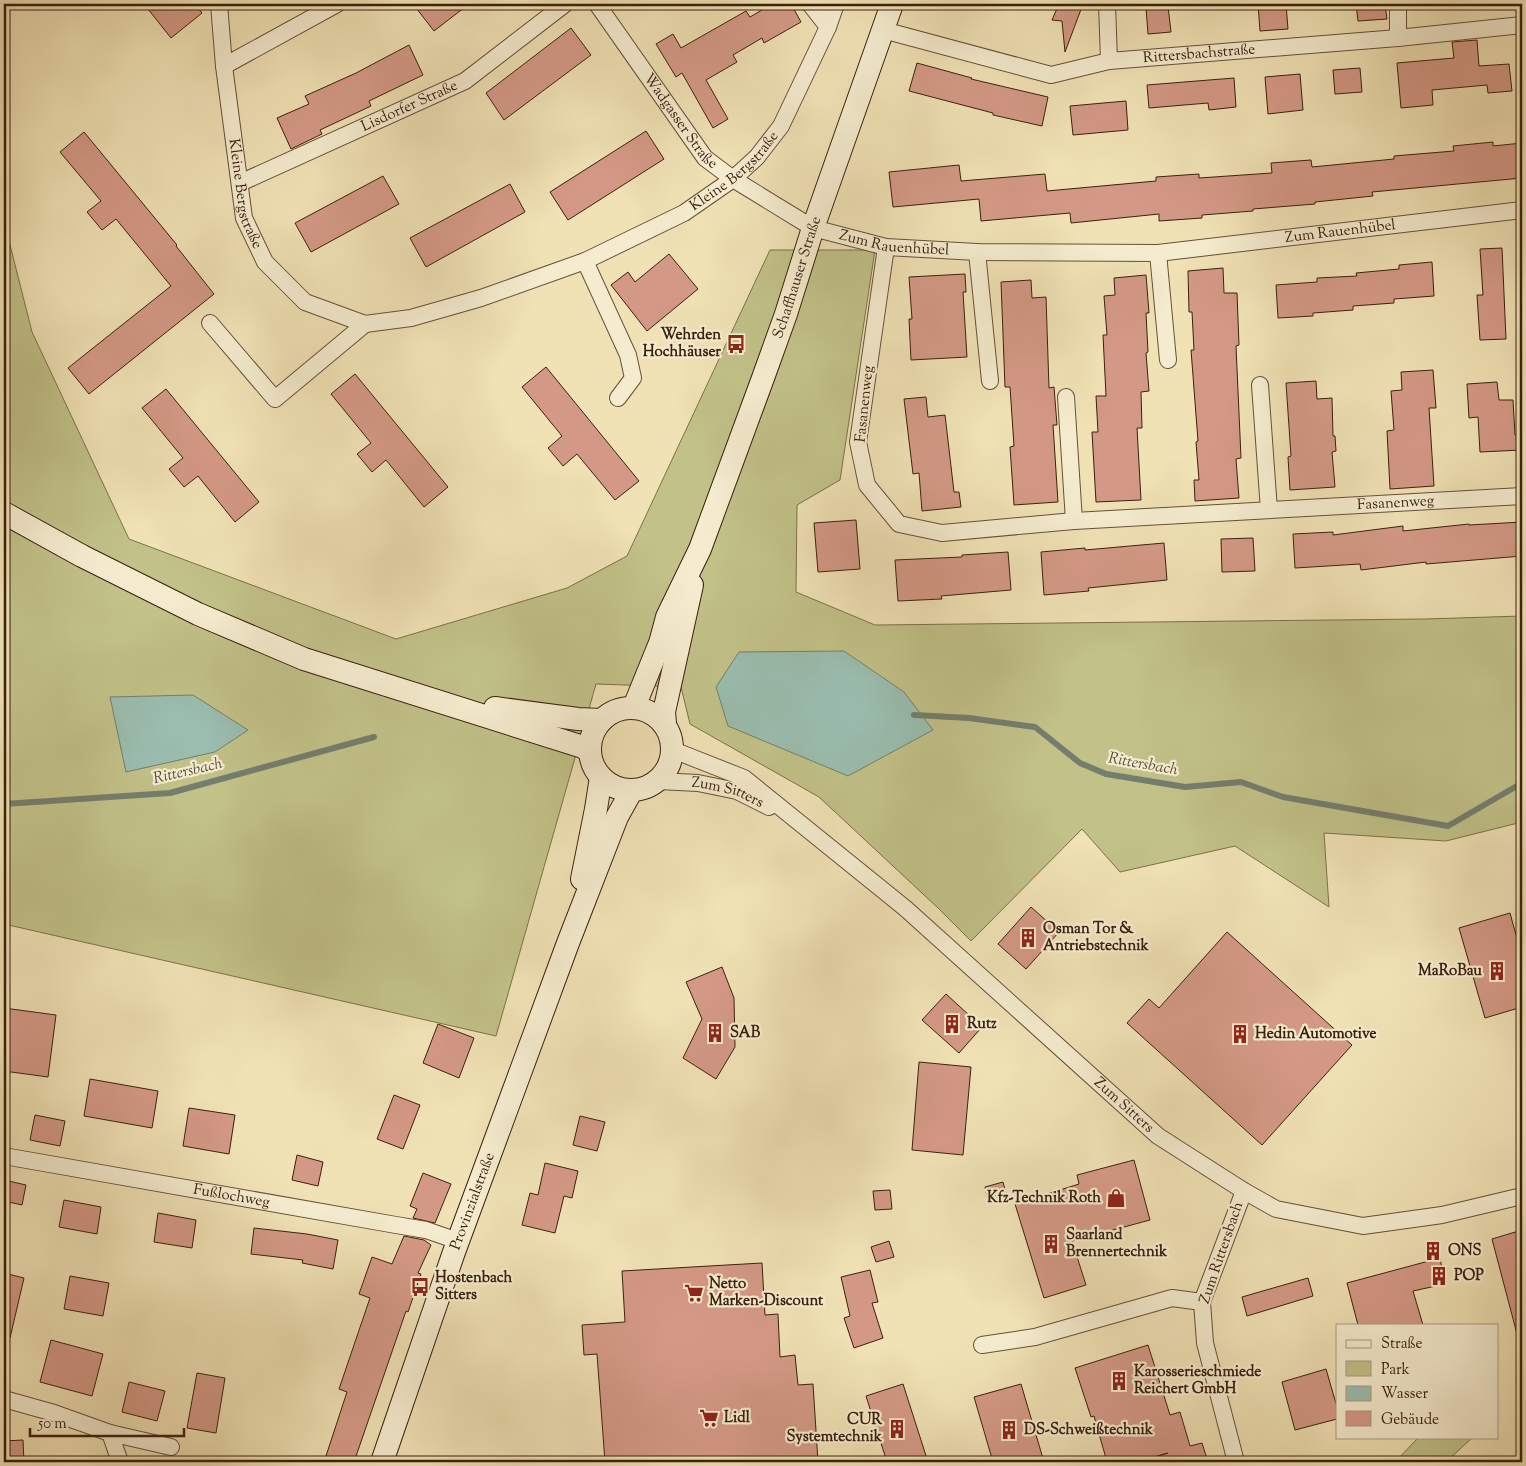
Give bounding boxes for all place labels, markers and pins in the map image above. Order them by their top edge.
place label: Wehrden Hochhäuser [643,325,721,363]
bus stop icon: Wehrden Hochhäuser [725,333,747,355]
place label: Osman Tor & Antriebstechnik [1043,919,1150,957]
building icon: Osman Tor & Antriebstechnik [1017,927,1039,949]
building icon: MaRoBau [1486,960,1508,982]
place label: MaRoBau [1418,961,1482,982]
building icon: Rutz [941,1013,963,1035]
place label: Rutz [967,1014,997,1035]
building icon: SAB [704,1022,726,1044]
place label: SAB [730,1023,761,1044]
building icon: Hedin Automotive [1229,1023,1251,1045]
place label: Hedin Automotive [1255,1024,1376,1045]
shop icon: Kfz-Technik Roth [1105,1187,1127,1209]
place label: Kfz-Technik Roth [987,1188,1101,1209]
place label: Saarland Brennertechnik [1066,1225,1168,1263]
building icon: Saarland Brennertechnik [1040,1233,1062,1255]
building icon: ONS [1422,1240,1444,1262]
place label: ONS [1448,1241,1482,1262]
building icon: POP [1428,1265,1450,1287]
place label: POP [1454,1266,1484,1287]
place label: Hostenbach Sitters [435,1268,512,1306]
place label: Netto Marken-Discount [709,1274,824,1312]
bus stop icon: Hostenbach Sitters [409,1276,431,1298]
supermarket icon: Netto Marken-Discount [683,1282,705,1304]
place label: Karosserieschmiede Reichert GmbH [1134,1362,1261,1400]
building icon: Karosserieschmiede Reichert GmbH [1108,1370,1130,1392]
supermarket icon: Lidl [698,1407,720,1429]
place label: Lidl [724,1408,751,1429]
place label: CUR Systemtechnik [786,1410,883,1448]
building icon: CUR Systemtechnik [886,1418,908,1440]
building icon: DS-Schweißtechnik [998,1419,1020,1441]
place label: DS-Schweißtechnik [1024,1420,1154,1441]

